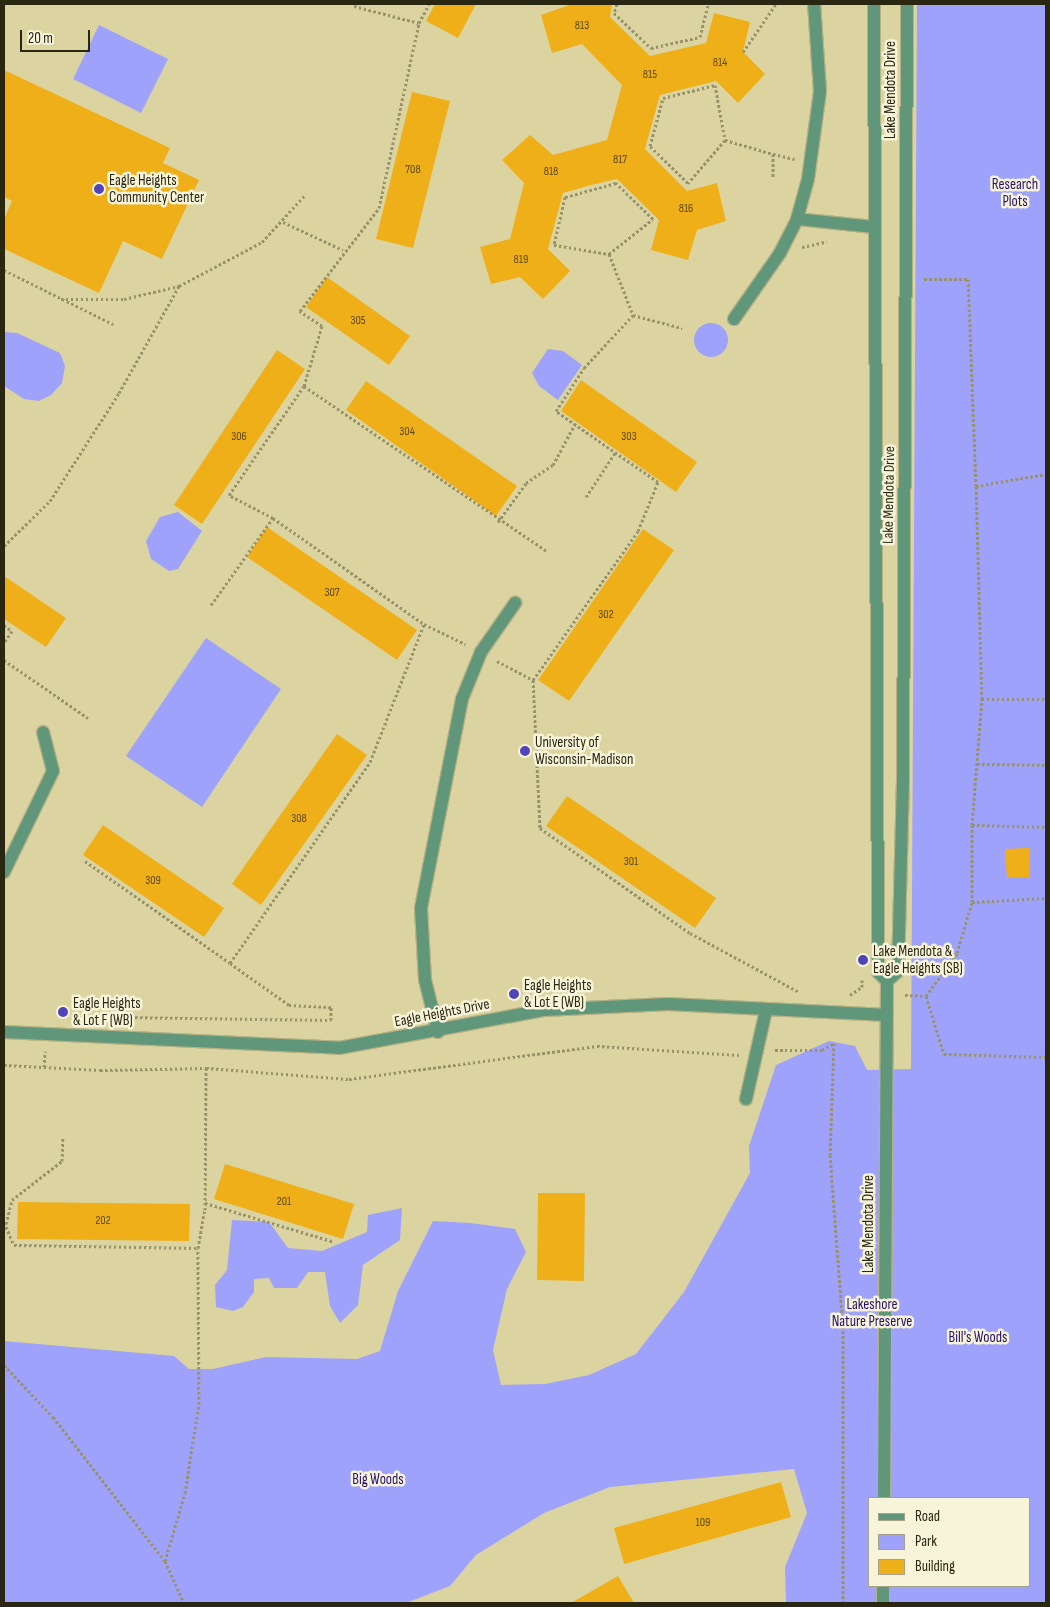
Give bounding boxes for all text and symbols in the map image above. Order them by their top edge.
house number: 813 [575,19,589,33]
scale bar [22,20,92,52]
text: 20 m [28,29,53,48]
street label: Lake Mendota Drive [882,41,900,139]
house number: 814 [713,56,727,70]
house number: 815 [643,68,657,82]
house number: 817 [613,153,627,167]
house number: 708 [405,163,421,177]
house number: 818 [544,165,558,179]
place label: Eagle Heights Community Center [109,171,204,206]
park label: Research Plots [992,175,1038,210]
marker: Eagle Heights Community Center [93,183,105,195]
house number: 816 [679,202,693,216]
house number: 819 [514,253,528,267]
house number: 305 [350,314,366,328]
house number: 304 [399,425,415,439]
house number: 306 [231,430,247,444]
house number: 303 [621,430,637,444]
street label: Lake Mendota Drive [879,446,899,544]
house number: 307 [324,586,340,600]
house number: 302 [598,608,614,622]
place label: University of Wisconsin-Madison [535,733,633,768]
marker: University of Wisconsin-Madison [519,745,531,757]
house number: 308 [291,812,307,826]
house number: 301 [624,855,638,869]
house number: 309 [145,874,161,888]
place label: Lake Mendota & Eagle Heights (SB) [873,942,963,977]
marker: Lake Mendota & Eagle Heights (SB) [857,954,869,966]
place label: Eagle Heights & Lot E (WB) [524,976,592,1011]
marker: Eagle Heights & Lot E (WB) [508,988,520,1000]
place label: Eagle Heights & Lot F (WB) [73,994,141,1029]
street label: Eagle Heights Drive [393,995,491,1031]
marker: Eagle Heights & Lot F (WB) [57,1006,69,1018]
street label: Lake Mendota Drive [860,1175,878,1273]
house number: 201 [277,1195,291,1209]
house number: 202 [95,1214,111,1228]
park label: Lakeshore Nature Preserve [832,1295,912,1330]
park label: Bill's Woods [949,1329,1007,1347]
park label: Big Woods [352,1471,404,1489]
legend [868,1497,1030,1587]
text: Road [915,1507,940,1526]
house number: 109 [696,1516,710,1530]
text: Park [915,1532,937,1551]
text: Building [915,1557,955,1576]

